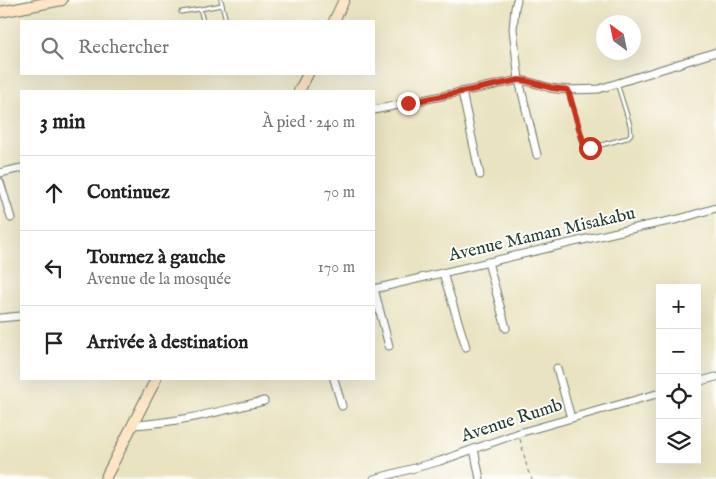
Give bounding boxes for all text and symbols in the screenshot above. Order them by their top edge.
north arrow [596,15,641,60]
search box [20,20,375,75]
icon: search [38,34,66,62]
text: Rechercher [78,36,169,60]
route end [397,92,420,115]
text: 3 min [40,109,85,136]
text: À pied · 240 m [262,113,355,133]
route start [579,137,602,160]
icon: ahead [40,179,68,207]
text: Continuez [87,181,170,205]
text: 70 m [324,183,355,203]
street label: Avenue Maman Misakabu [445,202,638,268]
text: Tournez à gauche [87,246,226,270]
icon: left [40,254,68,282]
text: 170 m [318,258,355,278]
text: Avenue de la mosquée [87,270,231,290]
map controls [656,284,701,464]
button: + [656,284,701,329]
icon: arrive [40,329,68,357]
button: − [656,329,701,374]
text: Arrivée à destination [87,331,248,355]
button: locate [656,374,701,419]
street label: Avenue Rumb [457,394,566,449]
button: layers [656,419,701,464]

